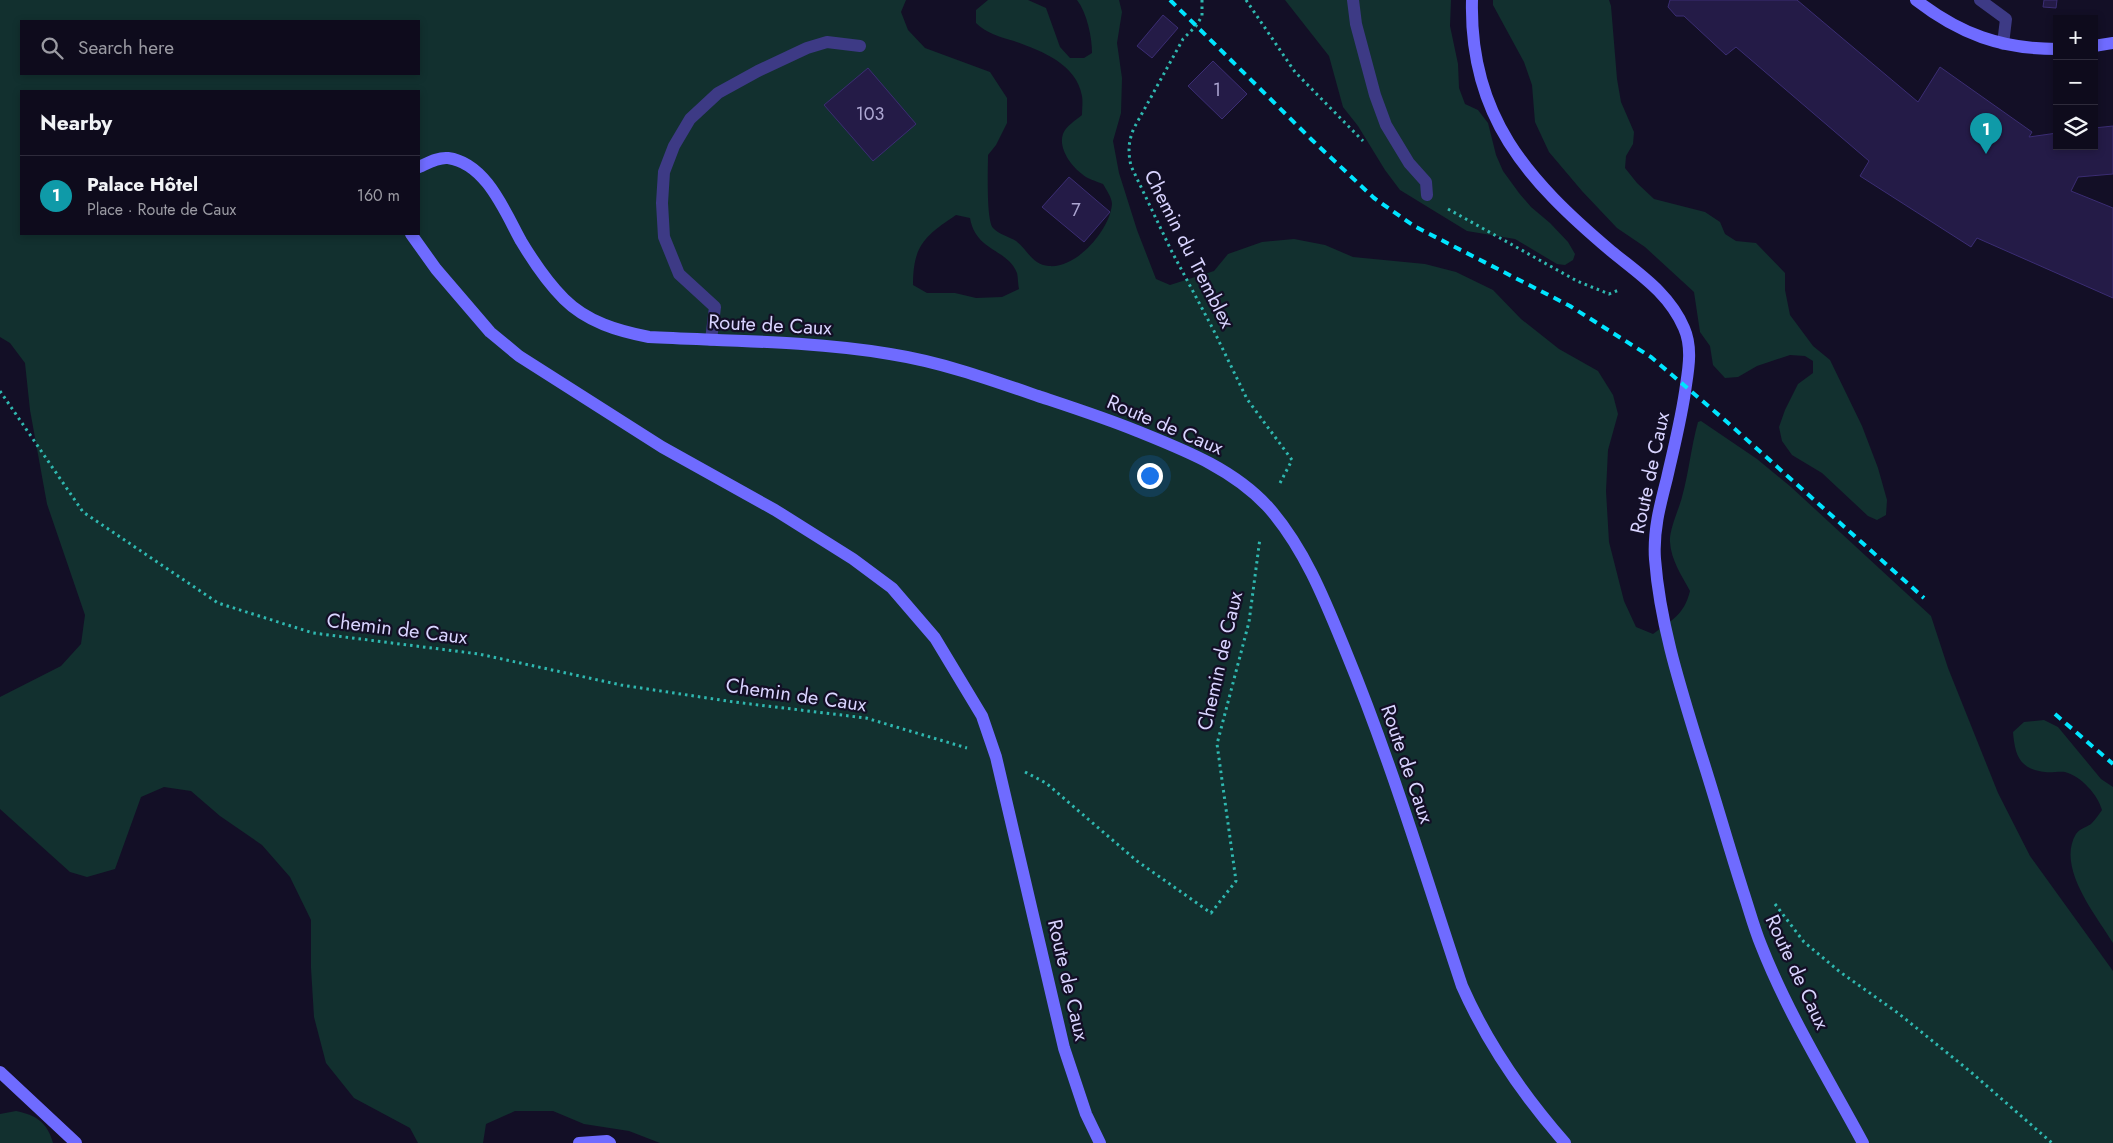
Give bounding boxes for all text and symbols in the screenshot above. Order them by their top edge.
map controls [2053,15,2098,150]
button: + [2053,15,2098,60]
search box [20,20,420,75]
icon: search [38,34,66,62]
text: Search here [78,34,174,61]
button: − [2053,60,2098,105]
house number: 1 [1213,77,1221,103]
house number: 103 [856,101,885,127]
button: layers [2053,105,2098,150]
text: Nearby [40,108,112,138]
pin: 1 [1970,113,2002,154]
street label: Chemin du Tremblex [1137,165,1242,334]
text: Palace Hôtel [87,171,198,198]
text: 1 [52,184,60,207]
text: 160 m [357,184,400,207]
house number: 7 [1071,197,1081,223]
text: Place · Route de Caux [87,198,236,221]
street label: Route de Caux [708,307,833,343]
street label: Route de Caux [1102,387,1228,463]
street label: Route de Caux [1623,409,1677,536]
your location [1137,463,1163,489]
street label: Chemin de Caux [1190,588,1250,733]
street label: Chemin de Caux [325,606,470,652]
street label: Chemin de Caux [724,671,869,719]
street label: Route de Caux [1373,701,1441,828]
street label: Route de Caux [1758,910,1837,1035]
street label: Route de Caux [1040,917,1096,1044]

